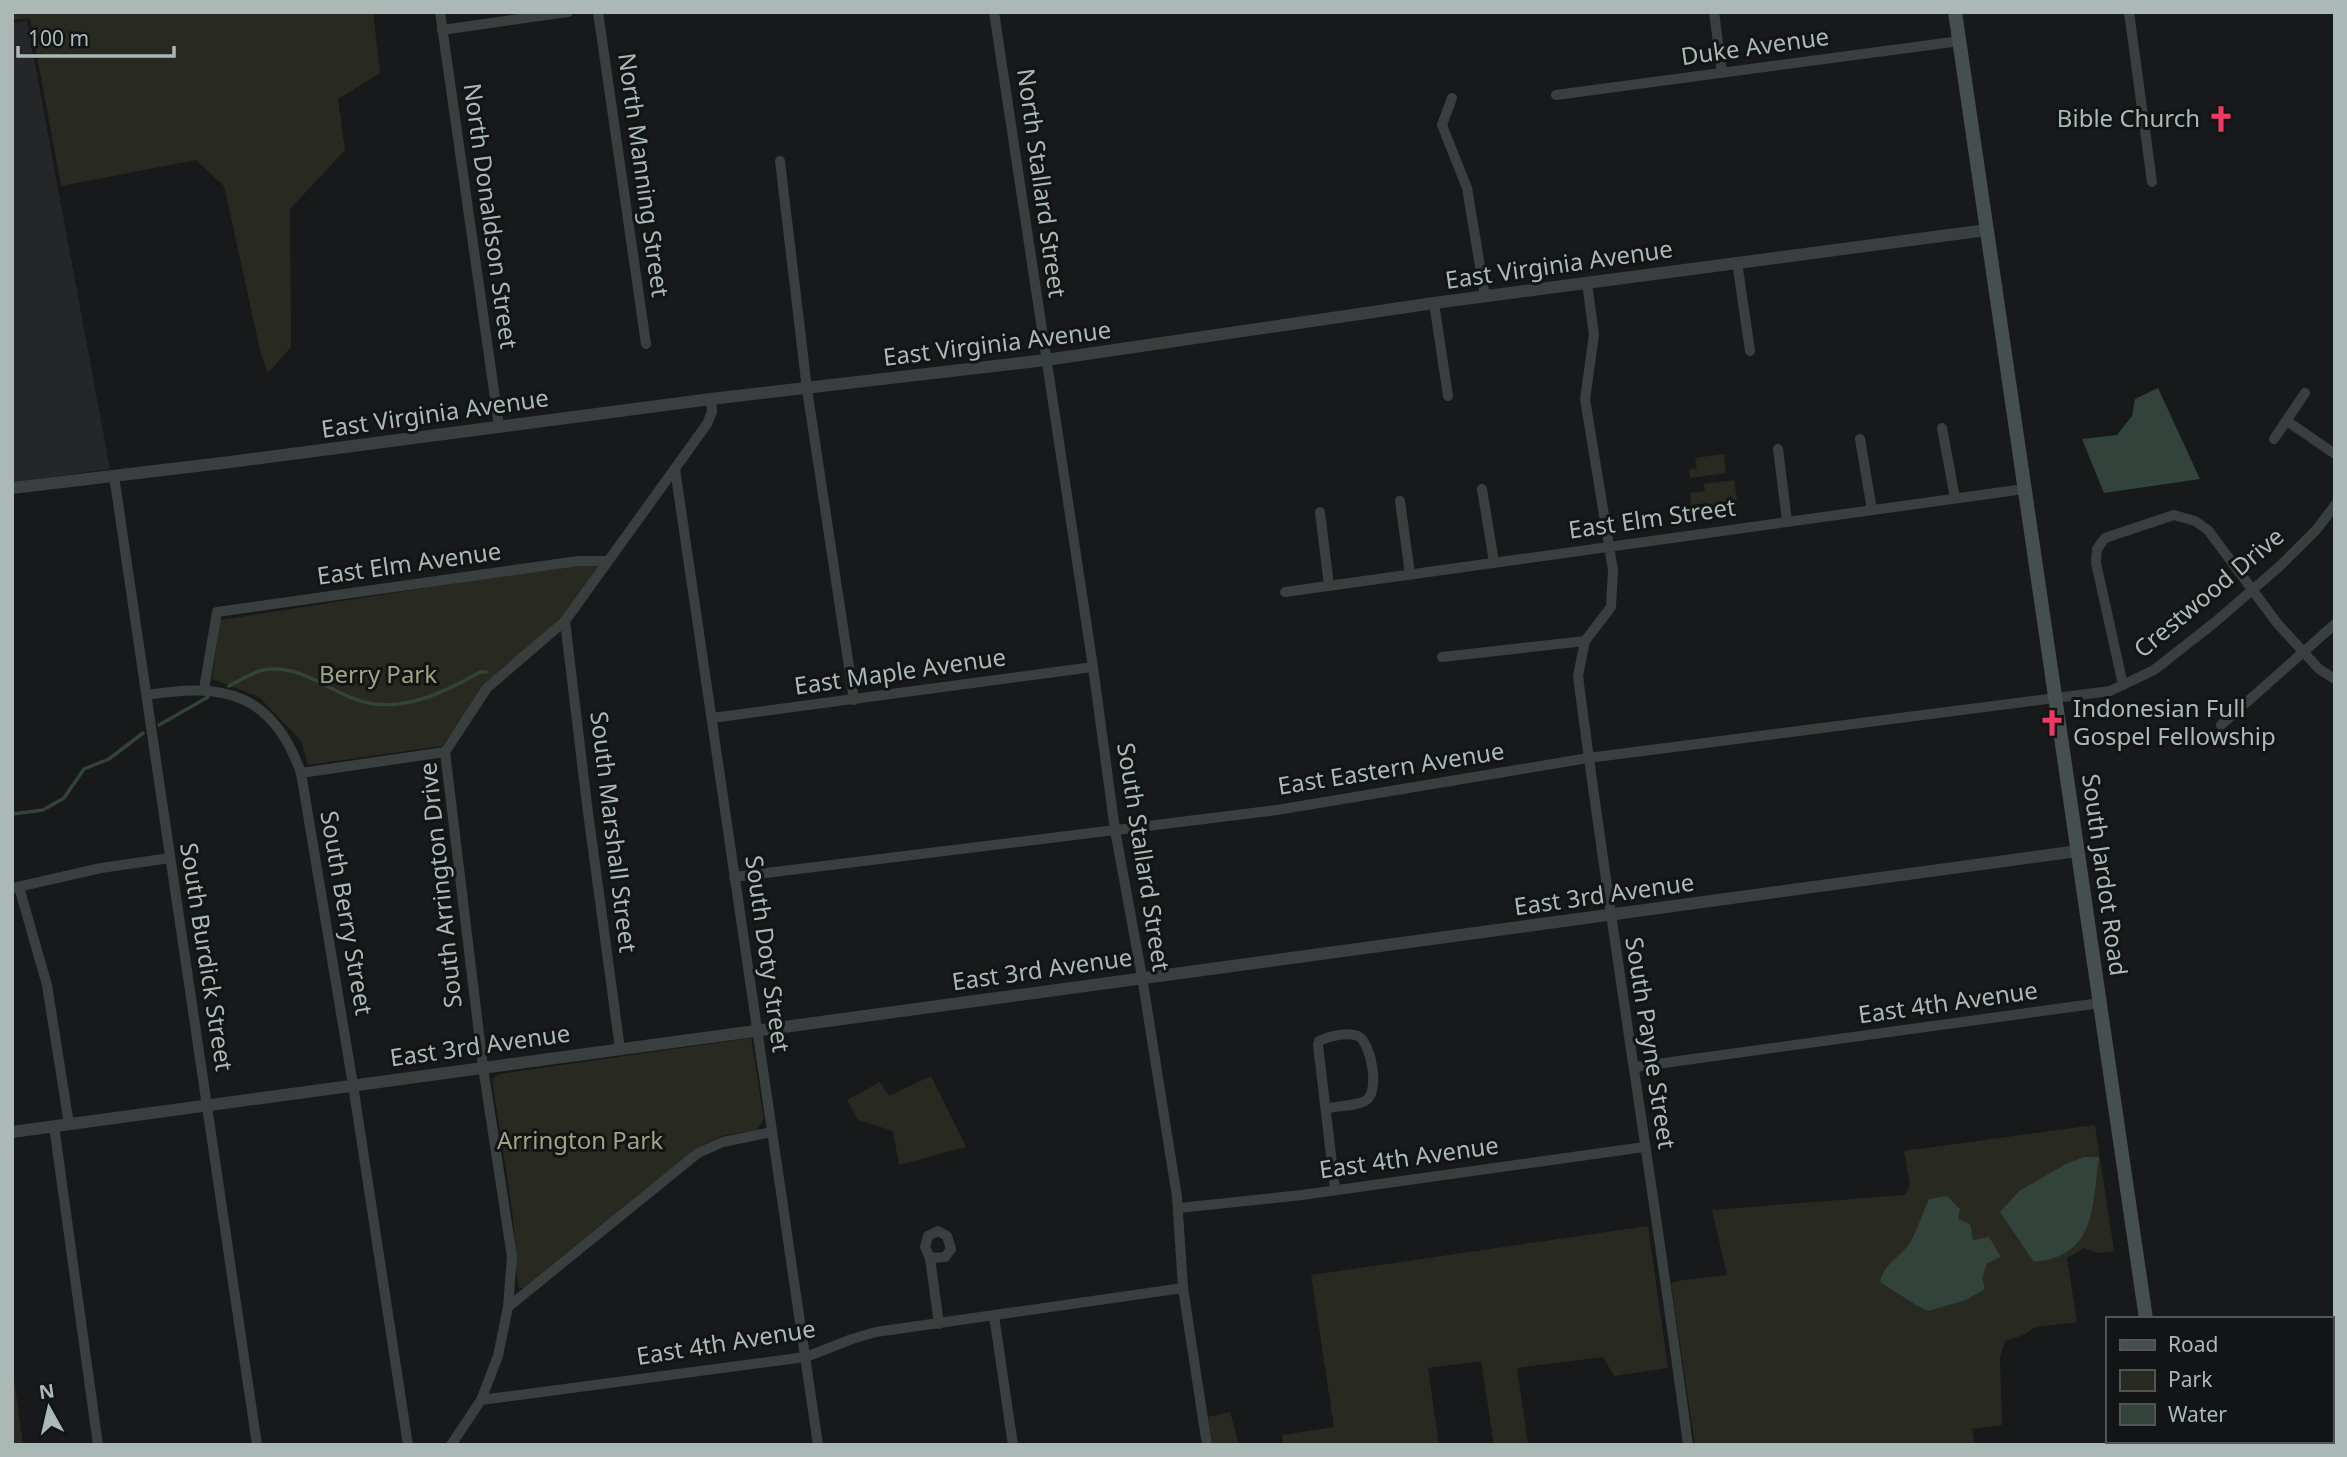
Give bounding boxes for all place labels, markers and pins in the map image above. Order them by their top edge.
place label: Bible Church [2057,101,2200,134]
church icon: Bible Church [2206,104,2236,134]
place label: Indonesian Full Gospel Fellowship [2073,691,2276,752]
church icon: Indonesian Full Gospel Fellowship [2037,708,2067,738]

